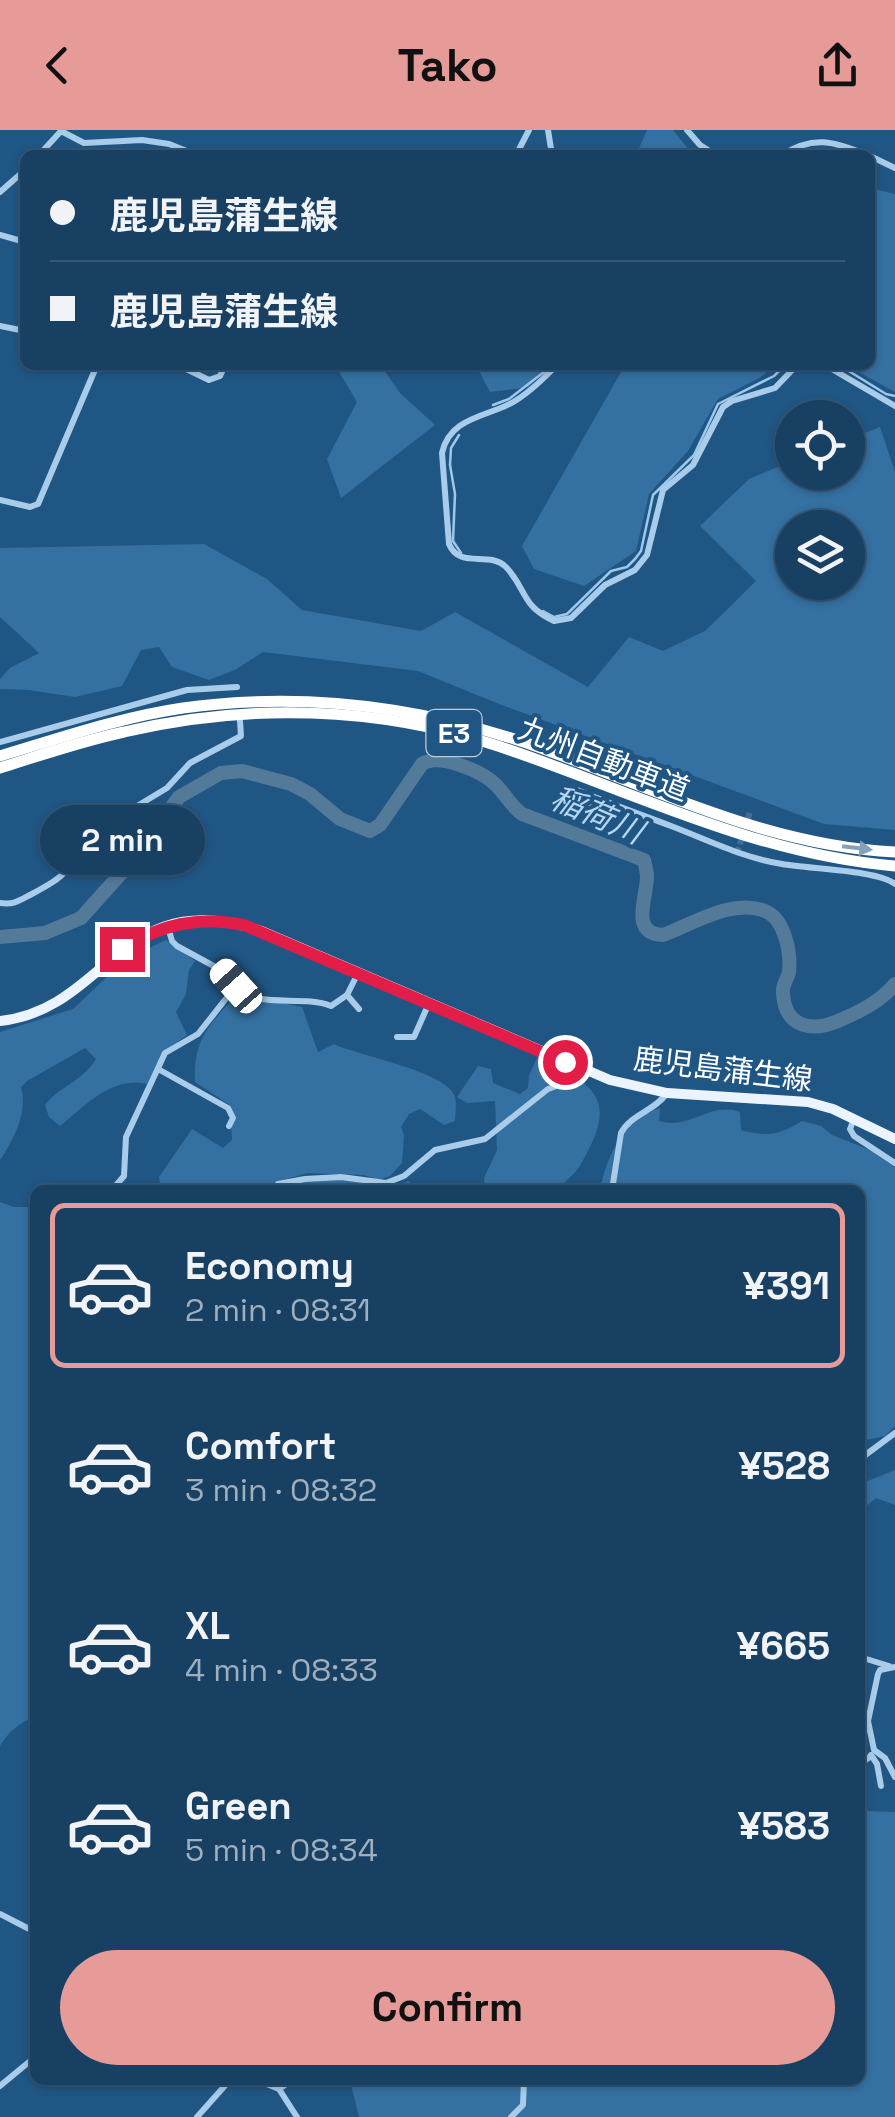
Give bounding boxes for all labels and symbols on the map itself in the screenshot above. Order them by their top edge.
street label: 九州自動車道 [513,709,695,809]
road number: E3 [426,710,482,756]
water label: 稲荷川 [545,778,652,853]
callout: 2 min [39,804,204,874]
one-way arrow [842,840,873,856]
route end [100,927,145,972]
car [205,954,267,1018]
street label: 鹿児島蒲生線 [631,1039,815,1099]
route start [543,1040,588,1085]

